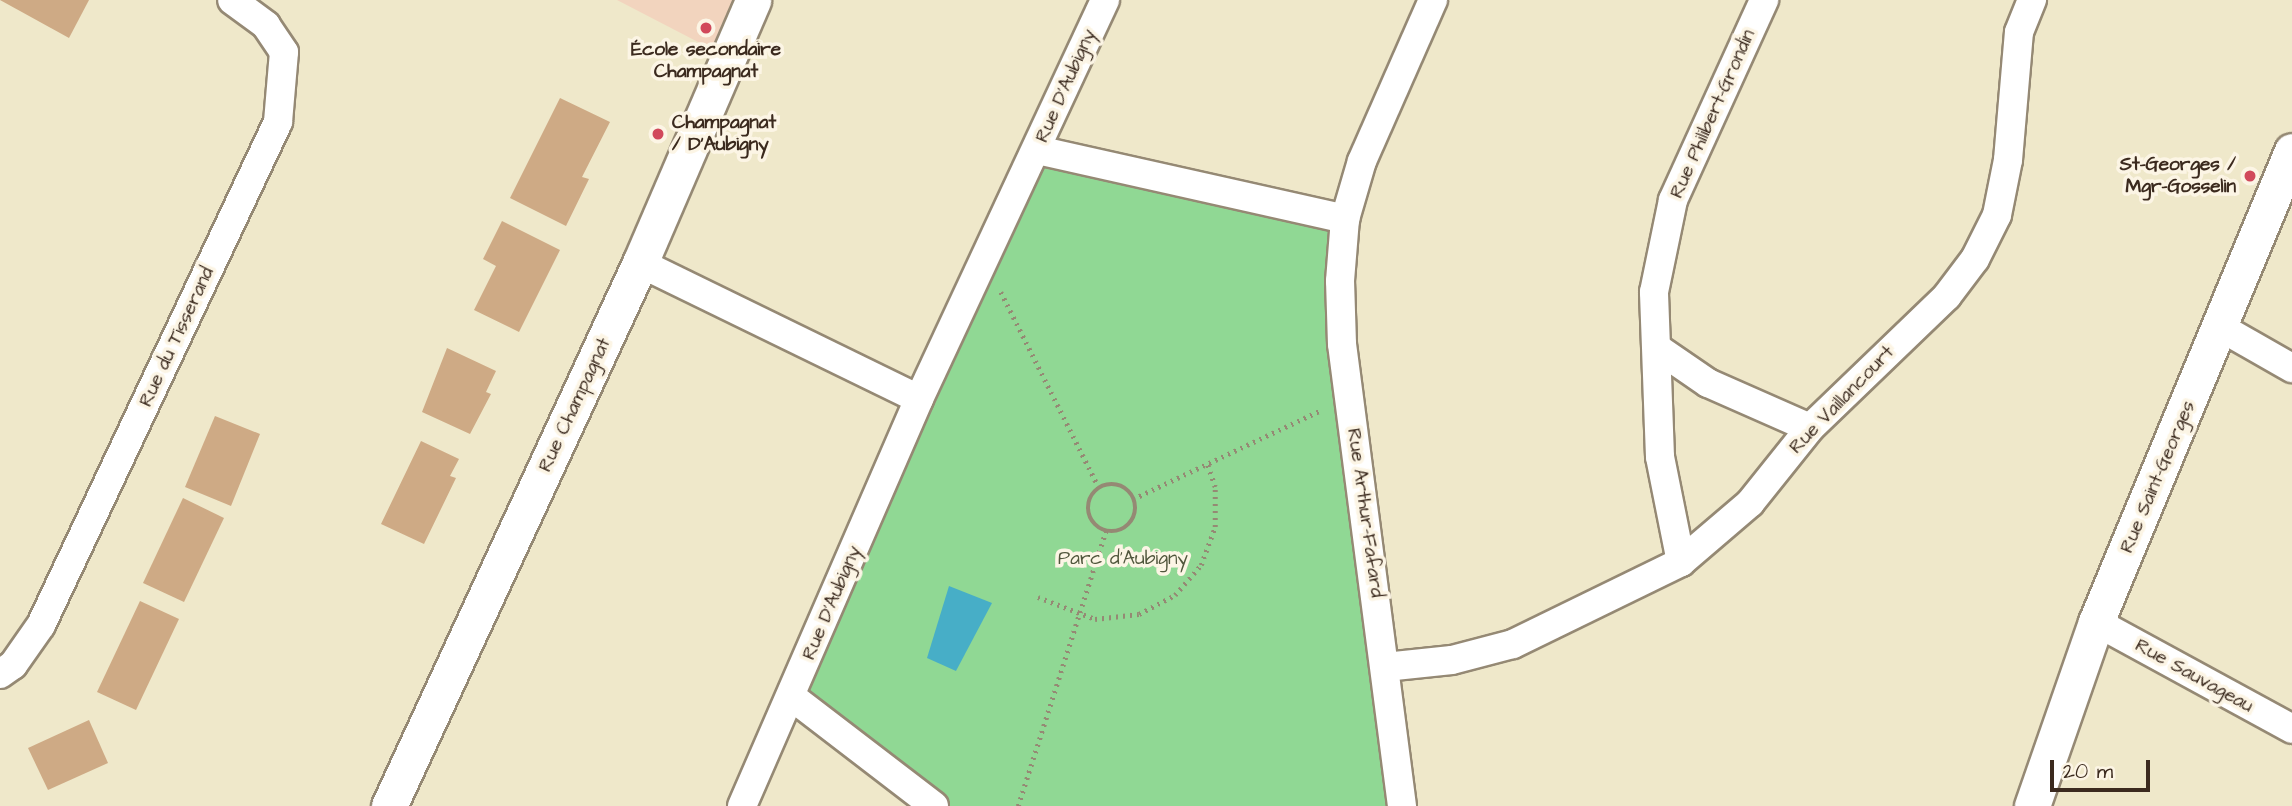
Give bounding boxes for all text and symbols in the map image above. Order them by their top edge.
marker: École secondaire Champagnat [698,20,714,36]
street label: Rue D'Aubigny [1031,26,1101,146]
street label: Rue Philibert-Grondin [1666,26,1760,202]
place label: École secondaire Champagnat [631,39,781,83]
place label: Champagnat / D'Aubigny [672,112,776,156]
marker: Champagnat / D'Aubigny [650,126,666,142]
place label: St-Georges / Mgr-Gosselin [2120,154,2236,198]
marker: St-Georges / Mgr-Gosselin [2242,168,2258,184]
street label: Rue du Tisserand [135,264,219,410]
street label: Rue Champagnat [534,334,616,476]
street label: Rue Vaillancourt [1785,341,1899,459]
street label: Rue Saint-Georges [2116,397,2200,557]
street label: Rue Arthur-Fafard [1342,427,1388,599]
street label: Rue D'Aubigny [798,543,866,663]
park label: Parc d'Aubigny [1058,548,1188,570]
street label: Rue Sauvageau [2131,634,2257,718]
scale bar [2054,746,2154,790]
text: 20 m [2063,757,2113,786]

